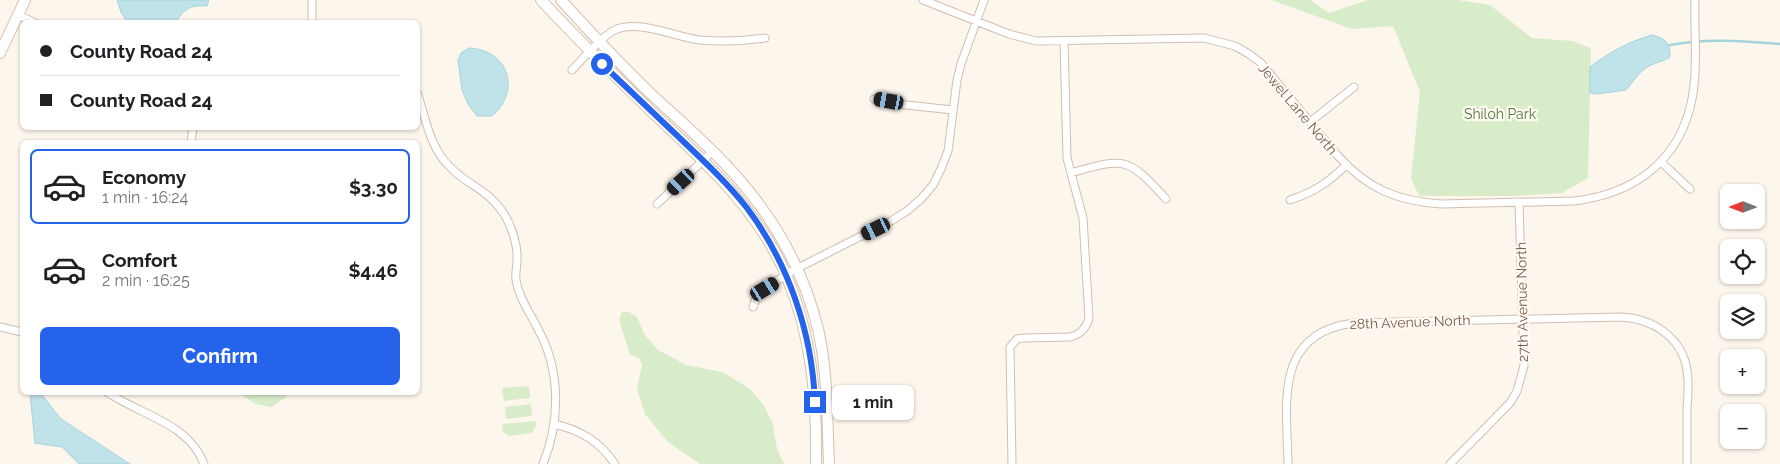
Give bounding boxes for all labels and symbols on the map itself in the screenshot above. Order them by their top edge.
route start [591,53,613,75]
street label: Jewel Lane North [1255,60,1341,158]
car [872,91,905,111]
park label: Shiloh Park [1464,106,1537,122]
car [664,166,697,198]
north arrow [1720,184,1765,229]
car [859,216,892,242]
street label: 27th Avenue North [1513,242,1531,362]
car [748,275,781,303]
street label: 28th Avenue North [1349,312,1471,332]
callout: 1 min [832,384,915,420]
route end [804,391,826,413]

